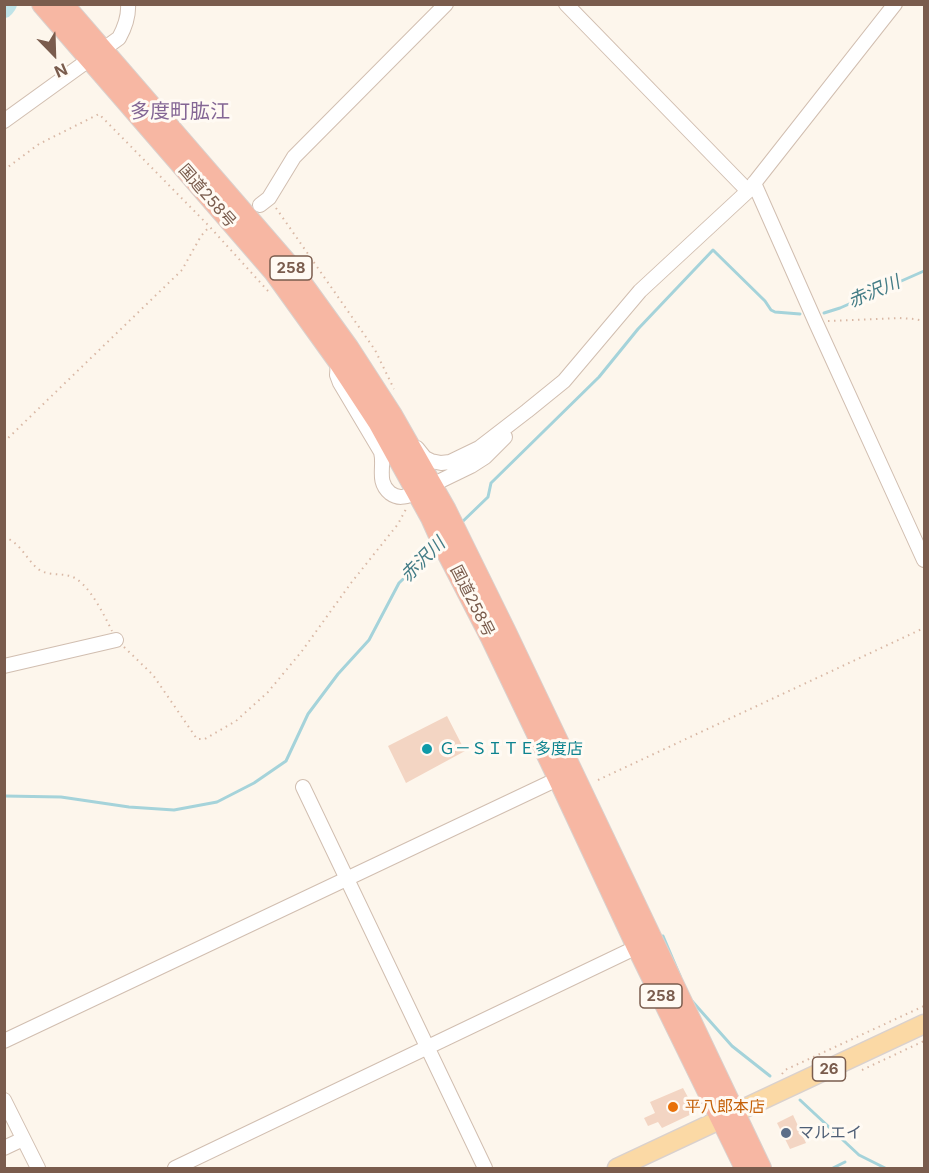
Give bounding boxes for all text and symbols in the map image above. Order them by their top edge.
north arrow [24,24,84,84]
text: N [52,59,71,82]
district label: 多度町肱江 [130,100,230,124]
street label: 国道258号 [174,161,240,231]
road number: 258 [270,256,312,280]
water label: 赤沢川 [845,272,903,312]
water label: 赤沢川 [396,533,450,587]
street label: 国道258号 [446,562,498,640]
place label: Ｇ－ＳＩＴＥ多度店 [439,739,583,759]
marker: Ｇ－ＳＩＴＥ多度店 [420,742,434,756]
road number: 258 [640,984,682,1008]
road number: 26 [812,1057,846,1081]
place label: 平八郎本店 [685,1097,765,1117]
marker: 平八郎本店 [666,1100,680,1114]
place label: マルエイ [798,1123,862,1143]
marker: マルエイ [779,1126,793,1140]

